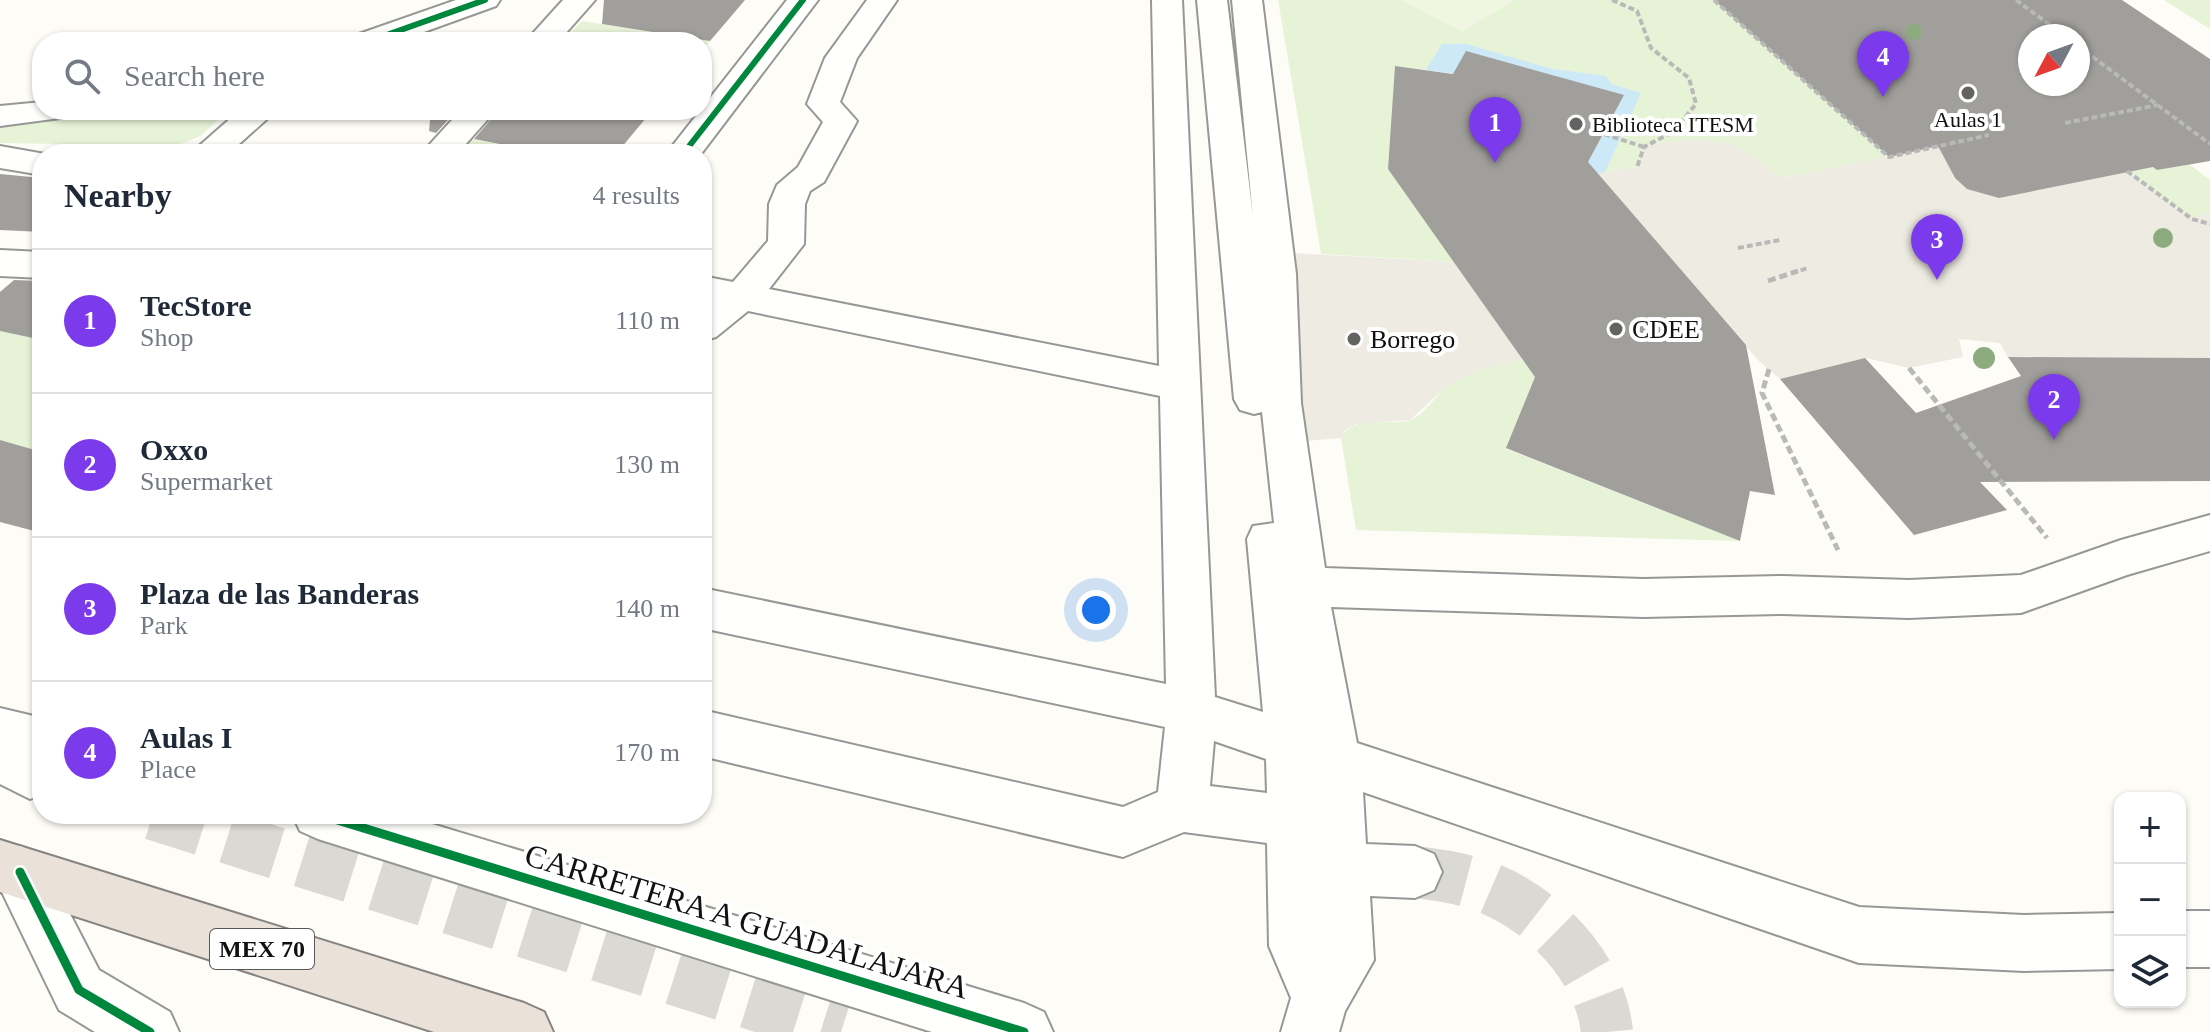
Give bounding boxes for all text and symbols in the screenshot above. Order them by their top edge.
north arrow [2018,24,2090,96]
pin: 4 [1857,31,1909,97]
search box [32,32,712,120]
icon: search [60,54,104,98]
text: Search here [124,59,265,92]
marker: Aulas 1 [1959,84,1977,102]
pin: 1 [1469,97,1521,163]
place label: Aulas 1 [1934,107,2002,132]
place label: Biblioteca ITESM [1592,112,1754,137]
marker: Biblioteca ITESM [1567,115,1585,133]
text: Nearby [64,177,172,214]
text: 4 results [593,181,680,210]
pin: 3 [1911,214,1963,280]
text: TecStore [140,289,252,322]
text: 1 [84,306,97,335]
text: 110 m [615,306,680,335]
place label: CDEE [1632,315,1700,344]
marker: CDEE [1607,320,1625,338]
text: Shop [140,323,193,352]
place label: Borrego [1370,325,1455,354]
marker: Borrego [1345,330,1363,348]
pin: 2 [2028,374,2080,440]
text: Oxxo [140,433,208,466]
text: 2 [84,450,97,479]
text: 130 m [614,450,680,479]
text: Supermarket [140,467,273,496]
text: Plaza de las Banderas [140,577,419,610]
your location [1076,590,1116,630]
text: 3 [84,594,97,623]
text: 140 m [614,594,680,623]
text: Park [140,611,188,640]
text: Aulas I [140,721,233,754]
text: 4 [84,738,97,767]
text: 170 m [614,738,680,767]
text: Place [140,755,196,784]
map controls [2114,792,2186,1008]
button: + [2114,792,2186,864]
street label: CARRETERA A GUADALAJARA [521,836,973,1006]
button: − [2114,864,2186,936]
road number: MEX 70 [210,929,314,969]
button: layers [2114,936,2186,1008]

